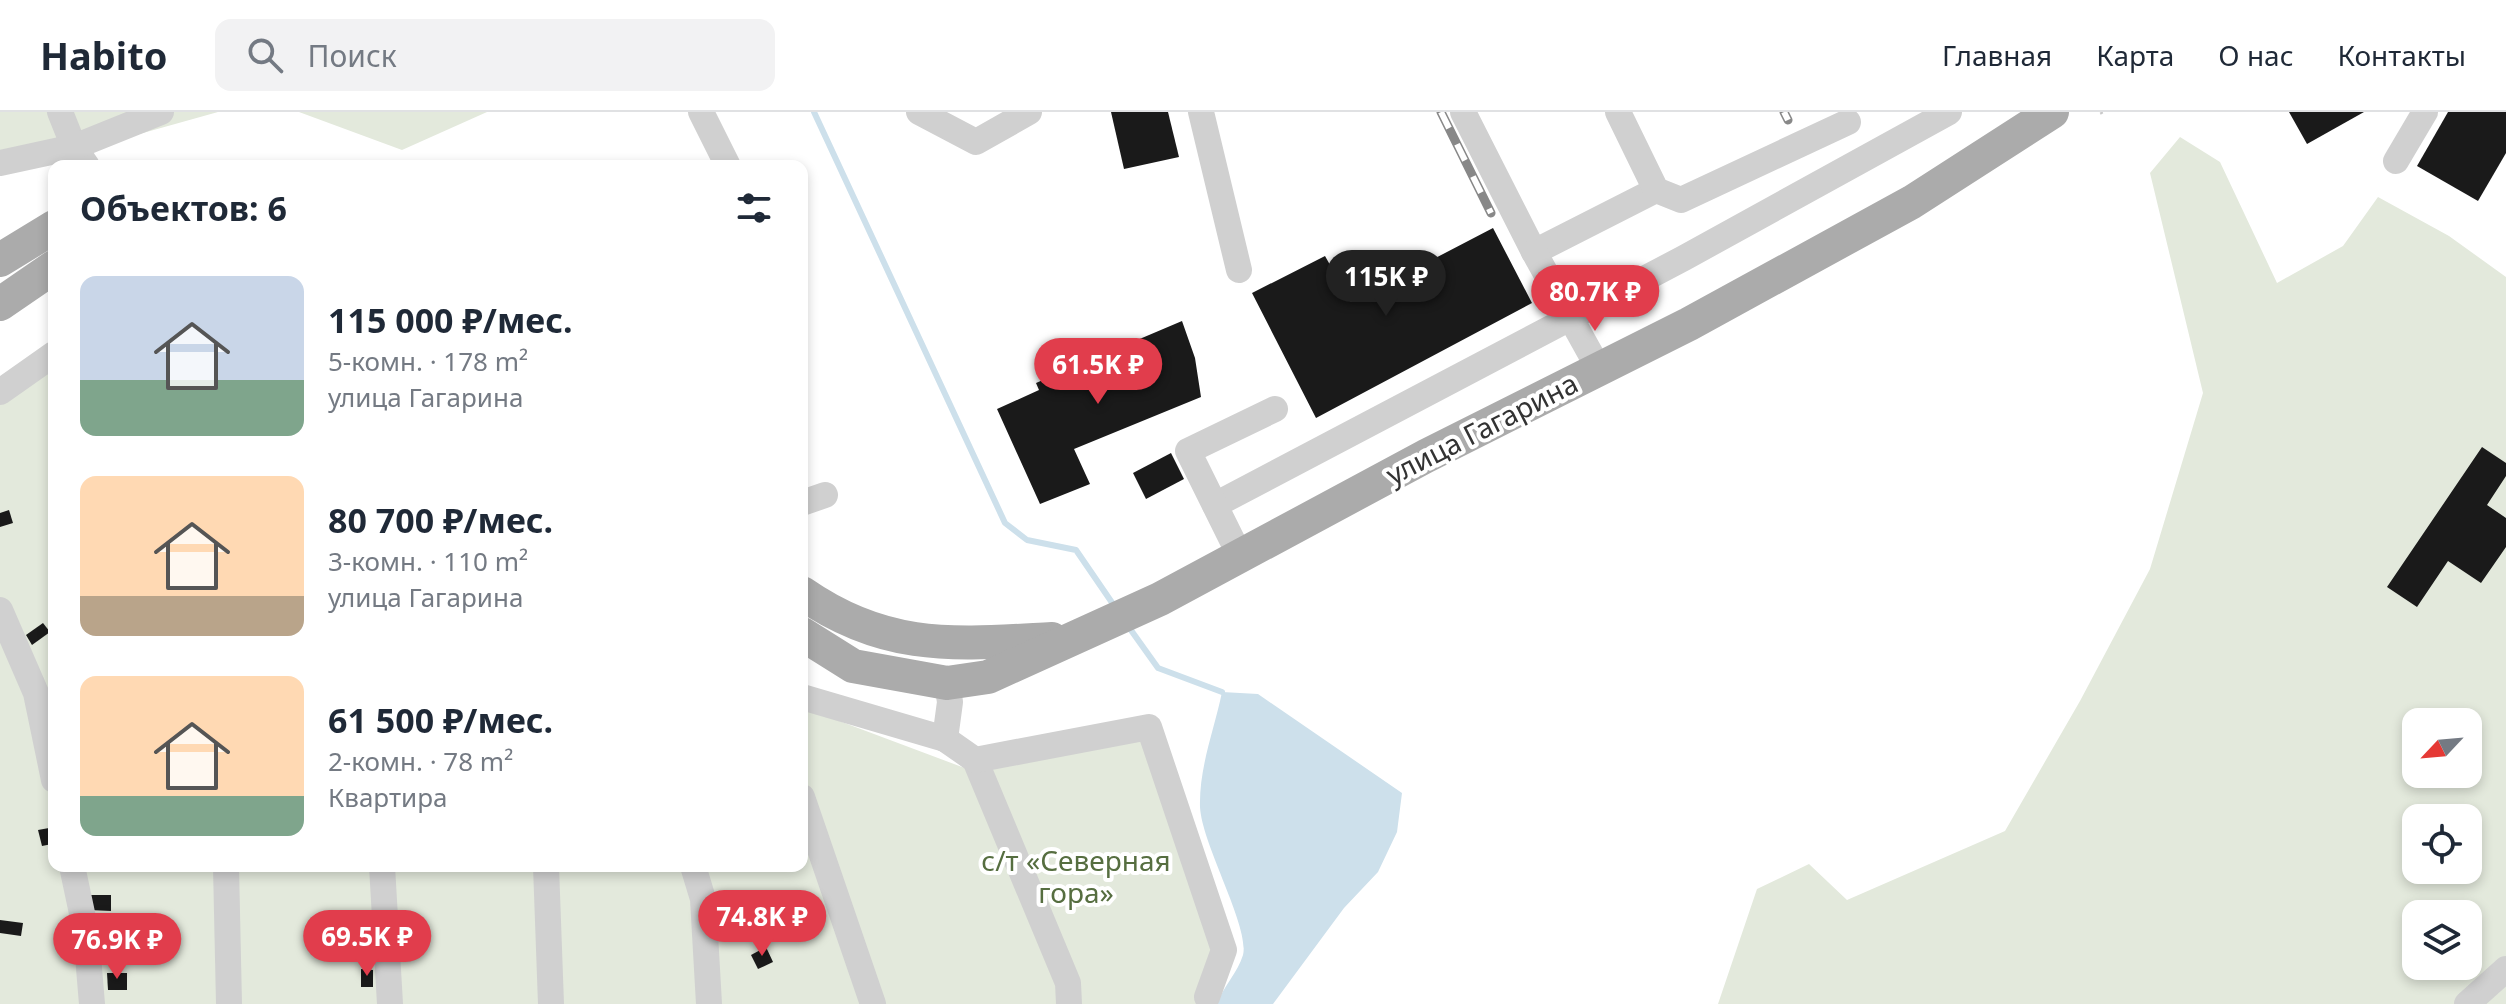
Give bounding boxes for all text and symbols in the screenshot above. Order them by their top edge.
search box [215,19,775,91]
text: Habito [40,29,167,81]
icon: search [243,33,287,77]
text: Поиск [307,35,397,76]
text: Главная [1942,36,2052,74]
text: Карта [2096,36,2174,74]
text: О нас [2218,36,2294,74]
text: Контакты [2338,36,2466,74]
text: Объектов: 6 [80,185,287,231]
icon: filters [732,186,776,230]
pin: 115K ₽ [1321,250,1451,318]
text: 115K ₽ [1344,258,1428,294]
pin: 80.7K ₽ [1521,265,1669,333]
text: 80.7K ₽ [1549,273,1641,309]
text: 115 000 ₽/мес. [328,297,573,343]
icon: home [144,308,240,404]
pin: 61.5K ₽ [1024,338,1172,406]
text: 5-комн. · 178 m² [328,343,528,379]
text: 61.5K ₽ [1052,346,1144,382]
street label: улица Гагарина [1379,363,1584,493]
text: улица Гагарина [328,379,523,415]
text: 80 700 ₽/мес. [328,497,553,543]
icon: home [144,508,240,604]
text: 3-комн. · 110 m² [328,543,528,579]
text: улица Гагарина [328,579,523,615]
text: 61 500 ₽/мес. [328,697,553,743]
icon: home [144,708,240,804]
north arrow [2402,708,2482,788]
map controls [2402,708,2482,980]
text: 2-комн. · 78 m² [328,743,513,779]
text: Квартира [328,779,447,815]
button: locate [2402,804,2482,884]
park label: с/т «Северная гора» [981,841,1171,911]
pin: 74.8K ₽ [688,890,836,958]
text: 74.8K ₽ [716,898,808,934]
button: layers [2402,900,2482,980]
pin: 69.5K ₽ [293,910,441,978]
pin: 76.9K ₽ [43,913,191,981]
text: 69.5K ₽ [321,918,413,954]
text: 76.9K ₽ [71,921,163,957]

